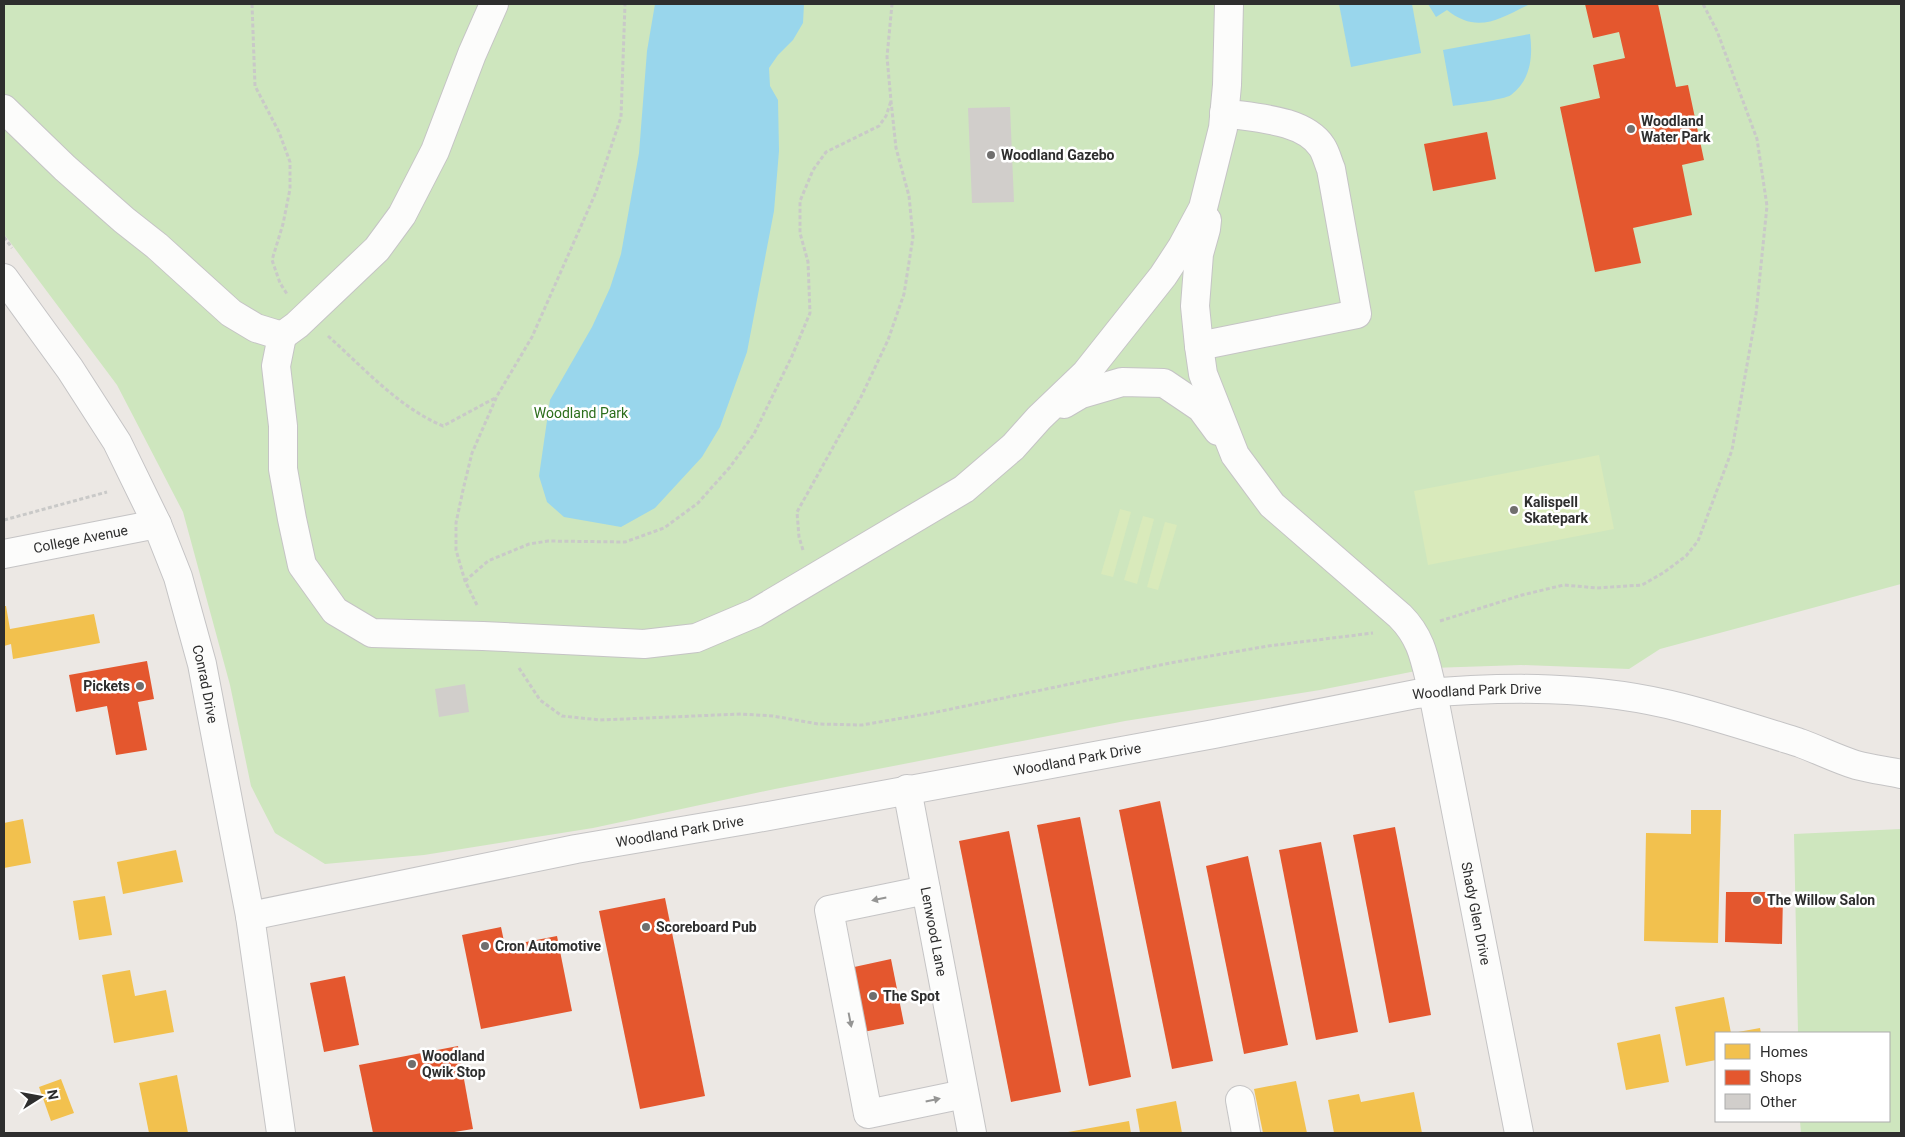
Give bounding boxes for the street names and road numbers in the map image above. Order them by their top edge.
street label: College Avenue [32,522,129,556]
street label: Conrad Drive [189,643,221,725]
street label: Woodland Park Drive [1412,681,1542,702]
street label: Woodland Park Drive [1012,740,1142,779]
street label: Woodland Park Drive [615,813,745,850]
street label: Shady Glen Drive [1458,860,1494,966]
street label: Lenwood Lane [918,885,950,978]

